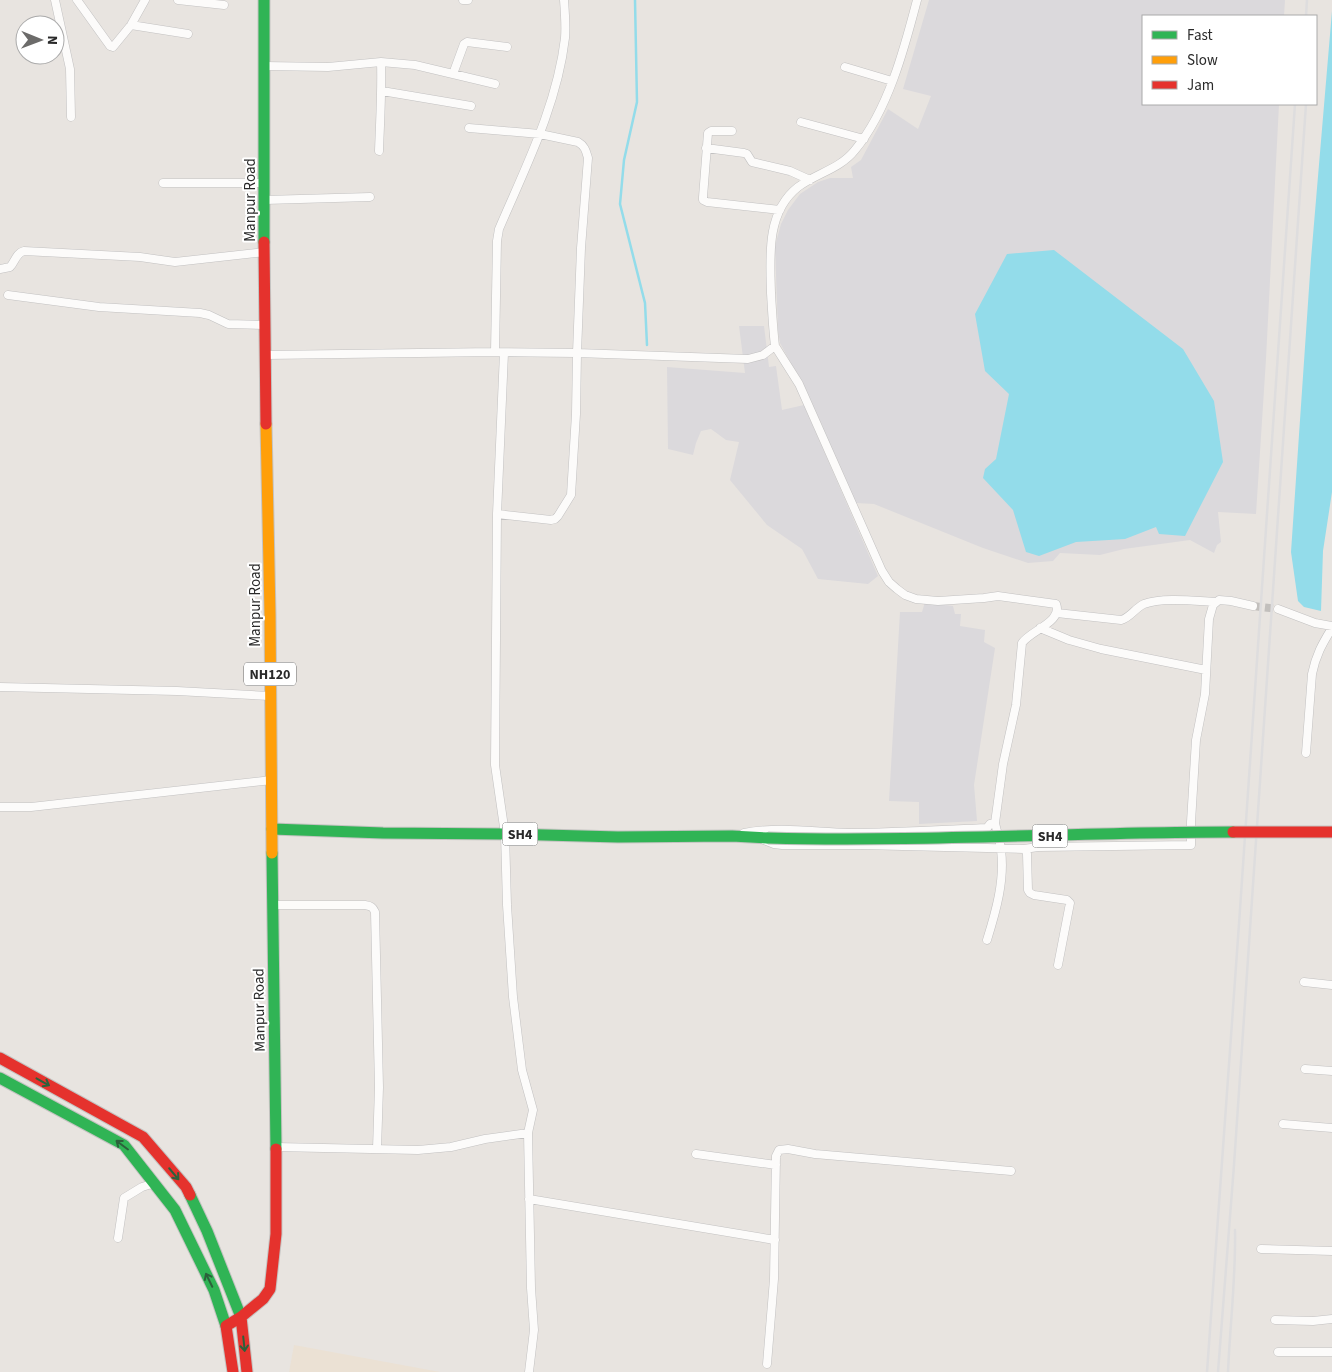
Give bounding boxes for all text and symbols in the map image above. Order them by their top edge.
north arrow [15,15,65,65]
legend [1142,15,1317,105]
text: Fast [1187,25,1213,46]
text: N [42,35,62,45]
text: Slow [1187,50,1218,71]
text: Jam [1187,75,1214,96]
street label: Manpur Road [240,158,261,242]
street label: Manpur Road [245,563,266,647]
road number: NH120 [244,662,296,686]
road number: SH4 [502,822,538,846]
road number: SH4 [1032,824,1068,848]
street label: Manpur Road [248,968,271,1052]
one-way arrow [35,1077,50,1087]
one-way arrow [115,1140,128,1151]
one-way arrow [168,1167,180,1180]
one-way arrow [204,1273,213,1288]
one-way arrow [239,1336,249,1352]

